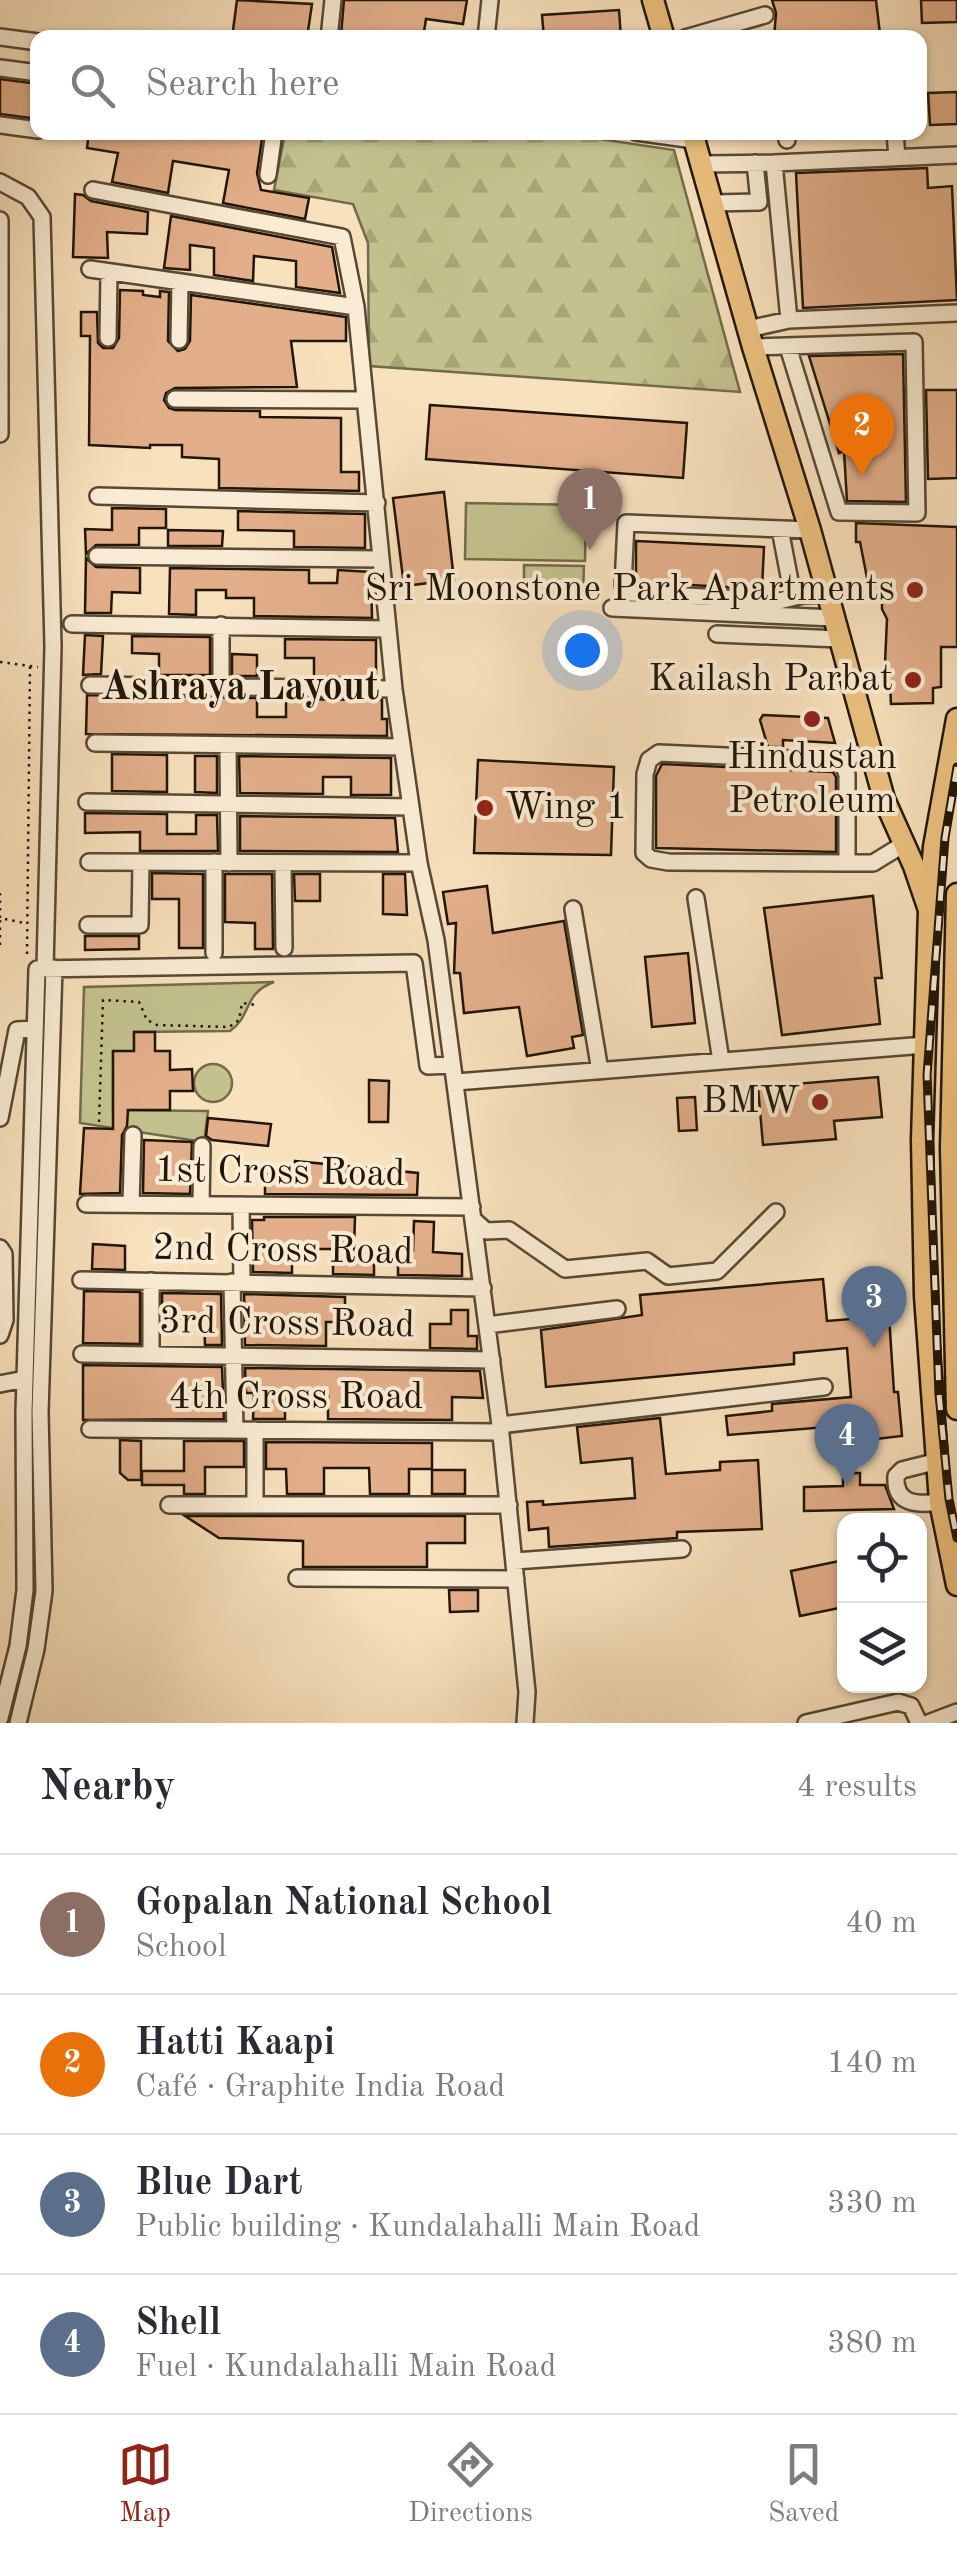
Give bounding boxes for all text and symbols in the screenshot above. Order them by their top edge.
search box [30,30,927,140]
icon: search [65,58,120,113]
text: Search here [145,66,340,104]
pin: 2 [830,394,894,476]
pin: 1 [558,468,622,550]
place label: Sri Moonstone Park Apartments [364,571,895,609]
marker: Sri Moonstone Park Apartments [904,579,926,601]
your location [557,625,608,676]
place label: Kailash Parbat [648,661,893,699]
district label: Ashraya Layout [100,669,380,709]
marker: Kailash Parbat [902,669,924,691]
marker: Hindustan Petroleum [801,708,823,730]
place label: Hindustan Petroleum [727,739,897,821]
place label: Wing 1 [505,789,628,827]
marker: Wing 1 [474,797,496,819]
place label: BMW [701,1083,800,1121]
marker: BMW [809,1091,831,1113]
street label: 1st Cross Road [154,1152,406,1194]
street label: 2nd Cross Road [152,1230,414,1272]
pin: 3 [842,1266,906,1348]
street label: 3rd Cross Road [159,1303,415,1345]
street label: 4th Cross Road [169,1379,423,1417]
pin: 4 [814,1404,880,1486]
map controls [837,1513,927,1693]
button: locate [837,1513,927,1603]
button: layers [837,1603,927,1693]
text: Nearby [40,1767,176,1809]
text: 4 results [797,1772,917,1804]
text: Gopalan National School [135,1885,552,1923]
text: 1 [63,1908,82,1940]
text: 40 m [846,1908,917,1940]
text: School [135,1932,227,1964]
text: Hatti Kaapi [135,2025,335,2063]
text: 2 [63,2048,82,2080]
text: 140 m [827,2048,917,2080]
text: Café · Graphite India Road [135,2072,505,2104]
text: Blue Dart [135,2165,303,2203]
text: 3 [63,2188,82,2220]
text: 330 m [827,2188,917,2220]
text: Public building · Kundalahalli Main Road [135,2212,700,2244]
text: Shell [135,2305,221,2343]
text: 4 [63,2328,82,2360]
text: 380 m [827,2328,917,2360]
text: Fuel · Kundalahalli Main Road [135,2352,556,2384]
tab: Map [118,2437,173,2532]
tab: Directions [408,2437,533,2532]
tab: Saved [768,2437,839,2532]

